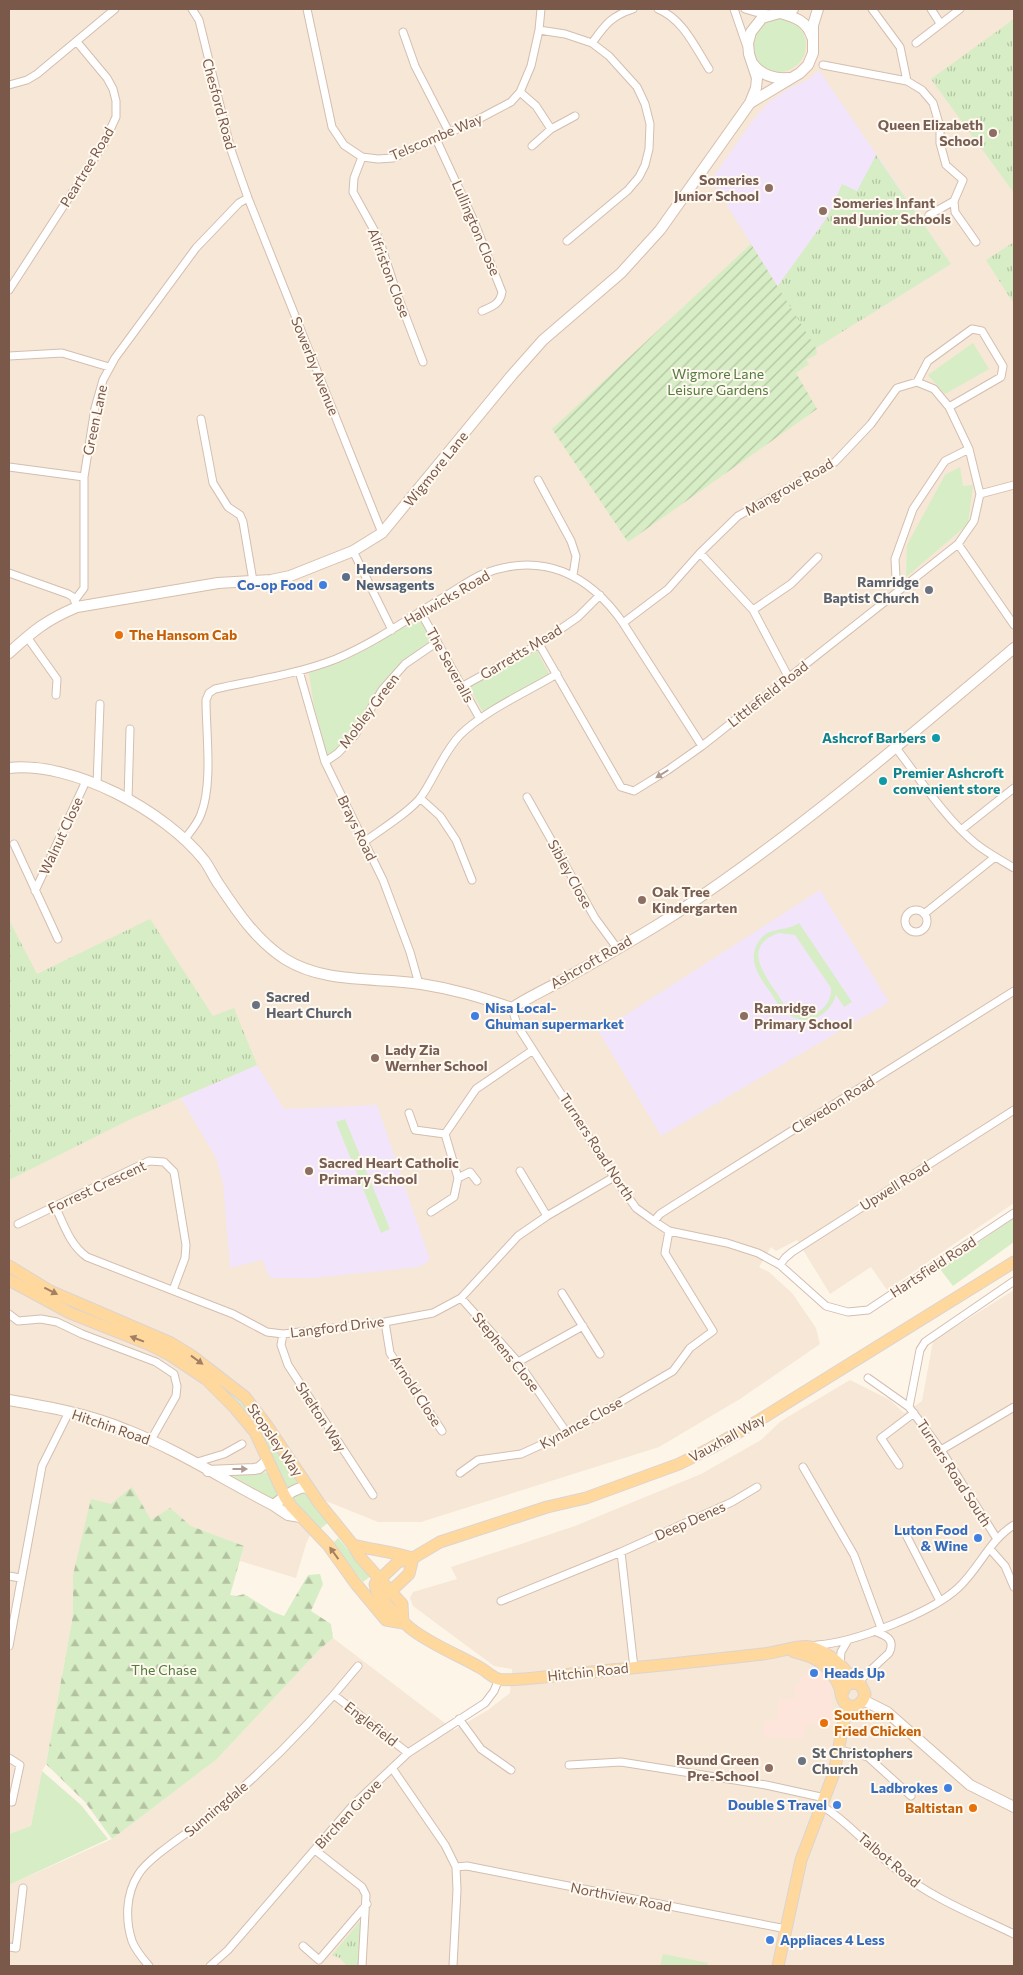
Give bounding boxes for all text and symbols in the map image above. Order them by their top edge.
street label: Chesford Road [199,56,240,151]
street label: Telscombe Way [387,109,485,164]
place label: Queen Elizabeth School [878,116,983,149]
street label: Peartree Road [56,124,117,210]
marker: Queen Elizabeth School [987,127,999,139]
place label: Someries Junior School [674,171,759,204]
street label: Lullington Close [449,178,504,278]
marker: Someries Junior School [763,182,775,194]
place label: Someries Infant and Junior Schools [833,194,951,227]
marker: Someries Infant and Junior Schools [817,205,829,217]
street label: Alfriston Close [365,226,414,320]
street label: Sowerby Avenue [288,314,343,418]
park label: Wigmore Lane Leisure Gardens [667,365,769,398]
street label: Green Lane [79,383,110,457]
street label: Wigmore Lane [400,428,471,510]
street label: Mangrove Road [741,454,836,519]
place label: Hendersons Newsagents [356,560,435,593]
street label: Hallwicks Road [401,566,493,629]
marker: Hendersons Newsagents [340,571,352,583]
place label: Ramridge Baptist Church [823,573,919,606]
place label: Co-op Food [237,576,313,593]
marker: Co-op Food [317,579,329,591]
marker: Ramridge Baptist Church [923,584,935,596]
street label: Garretts Mead [477,620,565,683]
street label: The Severalls [423,624,478,705]
place label: The Hansom Cab [129,626,237,643]
marker: The Hansom Cab [113,629,125,641]
street label: Littlefield Road [724,657,811,730]
street label: Mobley Green [335,670,402,751]
place label: Ashcrof Barbers [822,729,926,746]
marker: Ashcrof Barbers [930,732,942,744]
place label: Premier Ashcroft convenient store [893,764,1004,797]
one-way arrow [655,769,668,778]
marker: Premier Ashcroft convenient store [877,775,889,787]
street label: Brays Road [334,792,381,863]
street label: Walnut Close [35,794,86,877]
street label: Sibley Close [545,836,596,911]
place label: Oak Tree Kindergarten [652,883,737,916]
marker: Oak Tree Kindergarten [636,894,648,906]
street label: Ashcroft Road [547,931,635,992]
place label: Sacred Heart Church [266,988,352,1021]
marker: Sacred Heart Church [250,999,262,1011]
place label: Nisa Local- Ghuman supermarket [485,999,624,1032]
place label: Ramridge Primary School [754,999,852,1032]
marker: Nisa Local- Ghuman supermarket [469,1010,481,1022]
marker: Ramridge Primary School [738,1010,750,1022]
place label: Lady Zia Wernher School [385,1041,488,1074]
marker: Lady Zia Wernher School [369,1052,381,1064]
street label: Clevedon Road [788,1072,877,1137]
street label: Turners Road North [556,1090,639,1204]
place label: Sacred Heart Catholic Primary School [319,1154,459,1187]
street label: Forrest Crescent [45,1156,149,1217]
street label: Upwell Road [857,1157,933,1214]
marker: Sacred Heart Catholic Primary School [303,1165,315,1177]
street label: Hartsfield Road [887,1232,979,1301]
one-way arrow [43,1287,58,1295]
street label: Stephens Close [469,1309,544,1395]
street label: Langford Drive [289,1312,385,1341]
one-way arrow [130,1335,144,1343]
street label: Arnold Close [387,1352,446,1429]
one-way arrow [190,1355,204,1365]
street label: Shelton Way [293,1379,350,1455]
street label: Kynance Close [537,1393,625,1452]
street label: Stopsley Way [244,1400,307,1479]
street label: Hitchin Road [70,1405,153,1448]
street label: Vauxhall Way [686,1410,768,1465]
street label: Turners Road South [913,1416,995,1530]
one-way arrow [232,1465,248,1473]
street label: Deep Denes [652,1497,728,1544]
place label: Luton Food & Wine [894,1521,968,1554]
marker: Luton Food & Wine [972,1532,984,1544]
one-way arrow [329,1546,339,1560]
street label: Hitchin Road [546,1659,629,1684]
park label: The Chase [131,1661,197,1678]
place label: Heads Up [824,1664,885,1681]
marker: Heads Up [808,1667,820,1679]
street label: Englefield [341,1698,401,1750]
place label: Southern Fried Chicken [834,1706,921,1739]
marker: Southern Fried Chicken [818,1717,830,1729]
place label: St Christophers Church [812,1744,913,1777]
place label: Round Green Pre-School [676,1751,759,1784]
marker: St Christophers Church [796,1755,808,1767]
marker: Round Green Pre-School [763,1762,775,1774]
street label: Birchen Grove [311,1775,384,1852]
street label: Sunningdale [181,1777,251,1840]
place label: Ladbrokes [871,1779,938,1796]
marker: Ladbrokes [942,1782,954,1794]
place label: Double S Travel [728,1796,827,1813]
marker: Double S Travel [831,1799,843,1811]
place label: Baltistan [905,1799,963,1816]
marker: Baltistan [967,1802,979,1814]
street label: Talbot Road [855,1829,924,1891]
street label: Northview Road [569,1878,673,1915]
place label: Appliaces 4 Less [780,1931,885,1948]
marker: Appliaces 4 Less [764,1934,776,1946]

